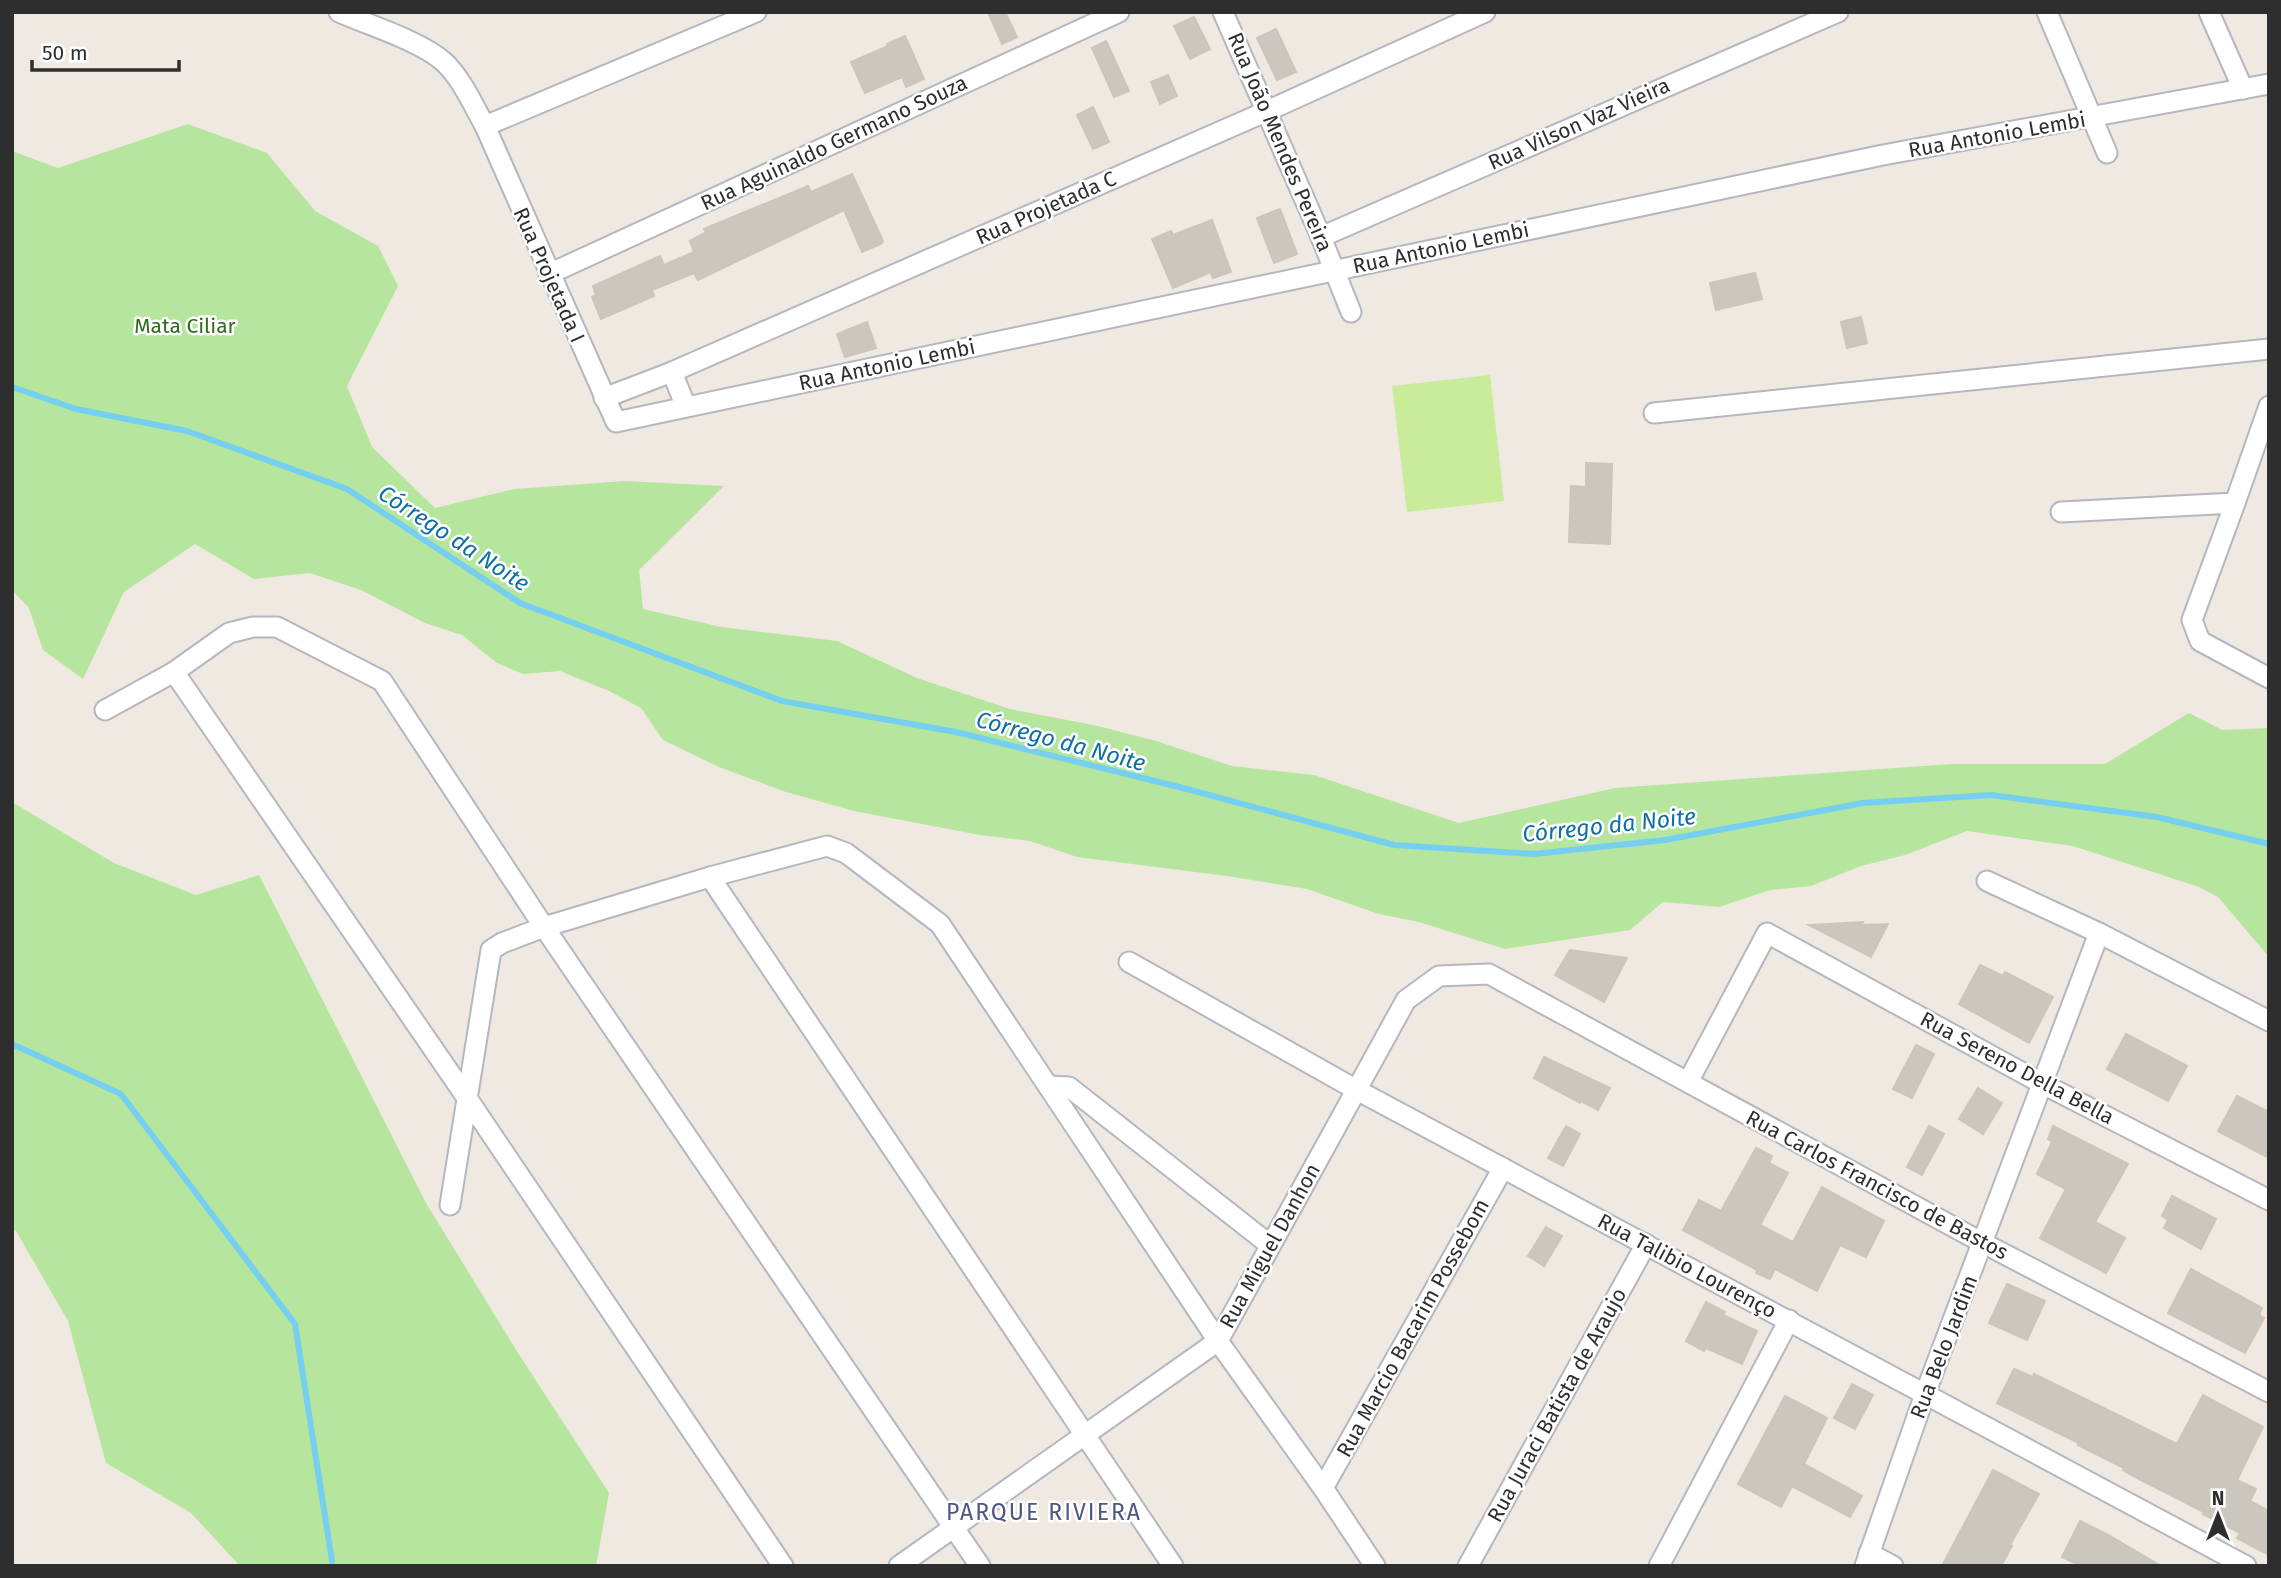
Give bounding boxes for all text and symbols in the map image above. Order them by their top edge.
scale bar [32,28,178,72]
street label: Rua João Mendes Pereira [1222,28,1338,256]
text: 50 m [42,40,88,66]
street label: Rua Aguinaldo Germano Souza [696,70,972,216]
street label: Rua Vilson Vaz Vieira [1484,72,1674,176]
street label: Rua Antonio Lembi [1906,107,2088,163]
street label: Rua Projetada C [972,165,1120,251]
street label: Rua Projetada I [508,203,590,347]
street label: Rua Antonio Lembi [1350,217,1532,279]
park label: Mata Ciliar [134,313,236,339]
street label: Rua Antonio Lembi [796,334,978,396]
water label: Córrego da Noite [373,479,535,597]
water label: Córrego da Noite [973,705,1149,777]
water label: Córrego da Noite [1521,802,1697,848]
street label: Rua Sereno Della Bella [1916,1006,2118,1130]
street label: Rua Carlos Francisco de Bastos [1741,1105,2013,1265]
street label: Rua Miguel Danhon [1214,1159,1326,1333]
street label: Rua Marcio Bacarim Possebom [1331,1194,1495,1462]
street label: Rua Talibio Lourenço [1593,1208,1781,1324]
street label: Rua Belo Jardim [1905,1271,1983,1423]
street label: Rua Juraci Batista de Araujo [1482,1283,1632,1527]
north arrow [2183,1480,2253,1550]
text: N [2212,1487,2224,1510]
district label: PARQUE RIVIERA [946,1498,1142,1526]

